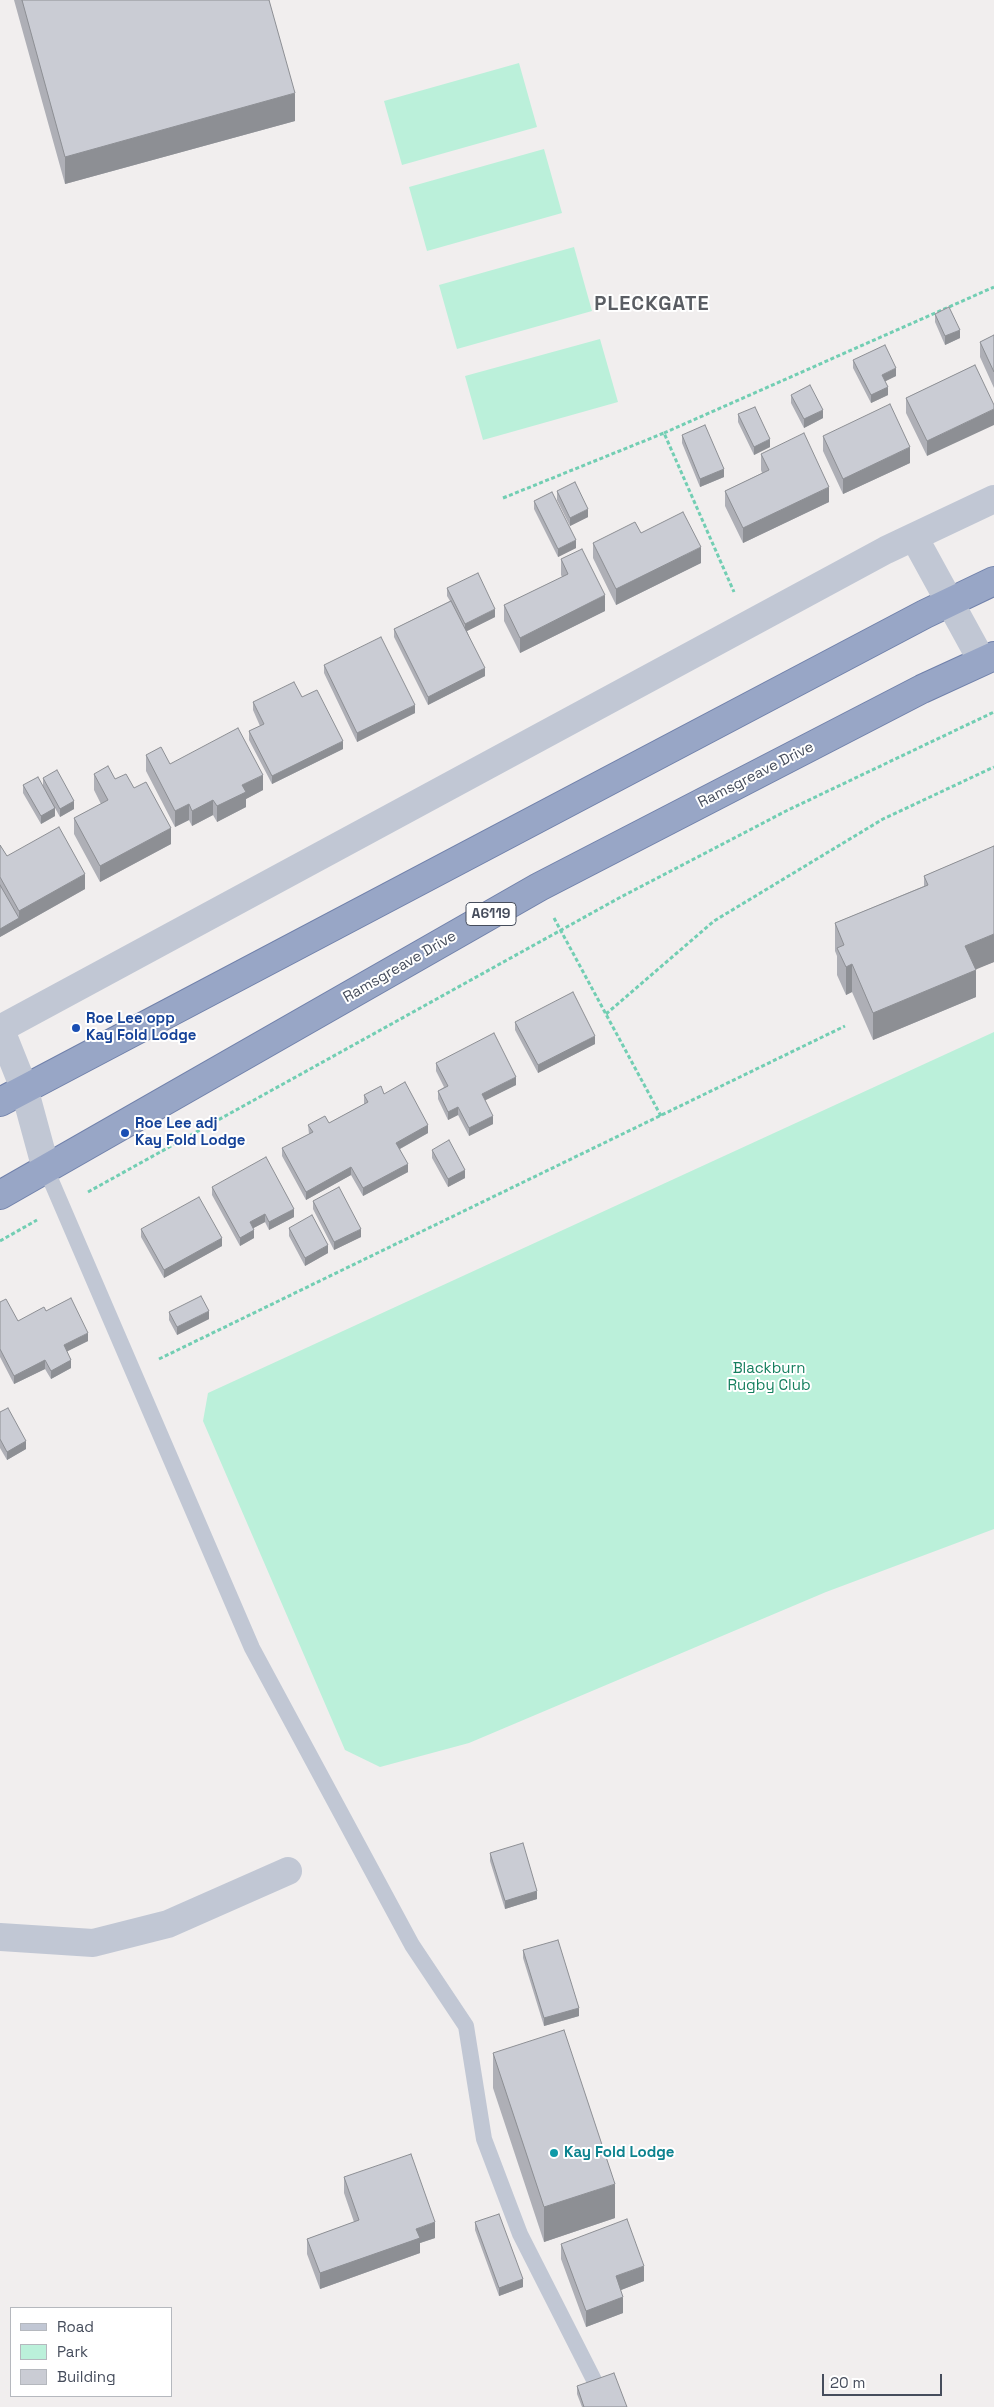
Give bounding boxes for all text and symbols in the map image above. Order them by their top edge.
district label: PLECKGATE [593,293,711,317]
street label: Ramsgreave Drive [695,738,817,812]
road number: A6119 [466,902,516,926]
street label: Ramsgreave Drive [340,927,460,1007]
place label: Roe Lee opp Kay Fold Lodge [86,1010,197,1045]
marker: Roe Lee opp Kay Fold Lodge [70,1022,82,1034]
place label: Roe Lee adj Kay Fold Lodge [135,1115,246,1150]
marker: Roe Lee adj Kay Fold Lodge [119,1127,131,1139]
park label: Blackburn Rugby Club [727,1360,811,1395]
place label: Kay Fold Lodge [564,2144,675,2162]
marker: Kay Fold Lodge [548,2147,560,2159]
legend [10,2307,172,2397]
text: Road [57,2317,94,2336]
text: Park [57,2342,88,2361]
scale bar [824,2364,944,2396]
text: Building [57,2367,116,2386]
text: 20 m [830,2373,865,2392]

